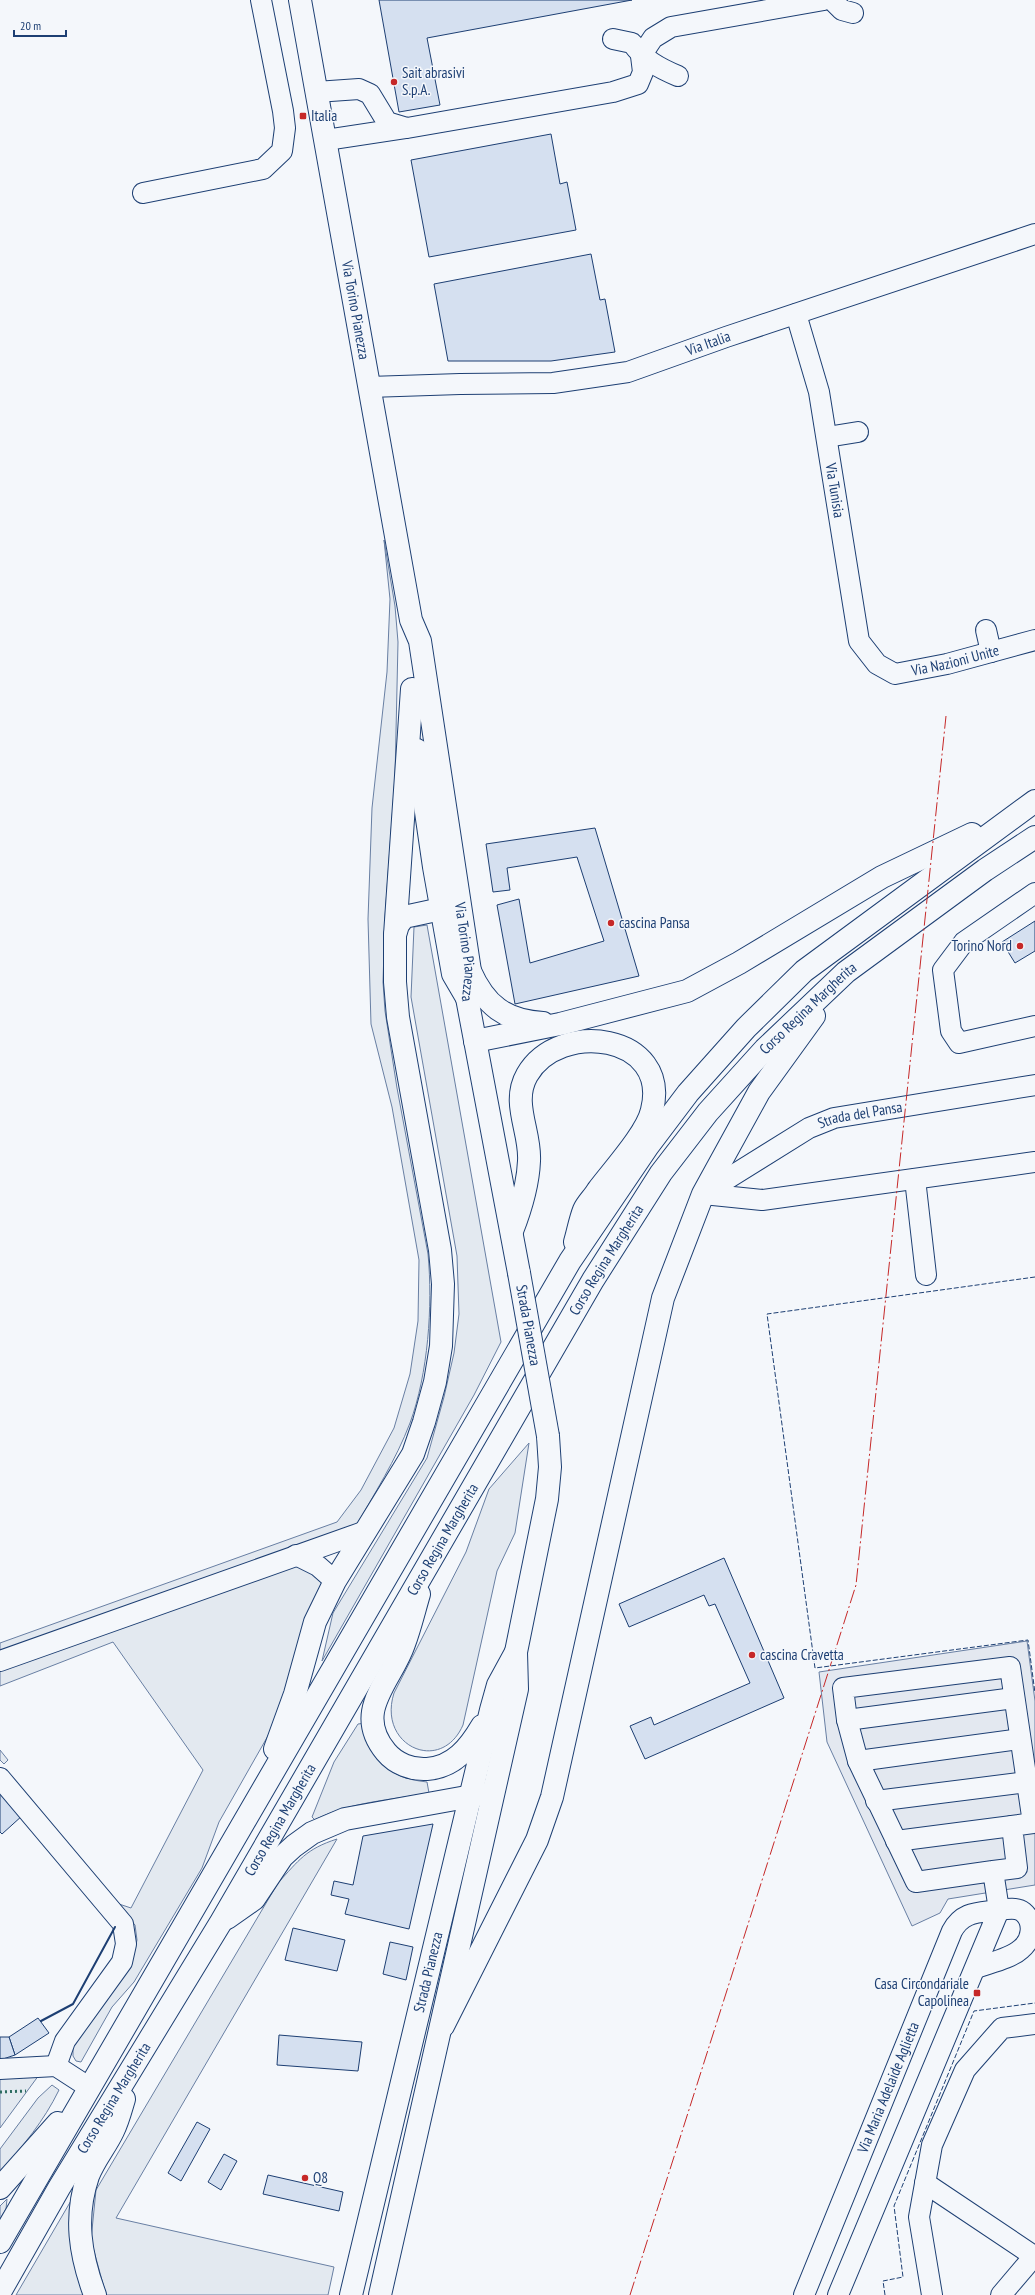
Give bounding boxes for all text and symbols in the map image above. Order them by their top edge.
scale bar [14,12,66,38]
text: 20 m [20,18,41,33]
place label: Sait abrasivi S.p.A. [402,63,465,99]
marker: Sait abrasivi S.p.A. [389,77,399,87]
place label: Italia [311,106,337,125]
marker: Italia [298,111,308,121]
street label: Via Torino Pianezza [338,258,374,361]
street label: Via Italia [682,326,733,360]
street label: Via Tunisia [821,461,849,519]
street label: Via Nazioni Unite [909,640,1001,680]
street label: Via Torino Pianezza [451,900,480,1003]
place label: cascina Pansa [619,913,690,932]
marker: cascina Pansa [606,918,616,928]
place label: Torino Nord [952,936,1012,955]
marker: Torino Nord [1015,941,1025,951]
street label: Corso Regina Margherita [755,958,860,1058]
street label: Strada del Pansa [815,1097,904,1133]
street label: Corso Regina Margherita [565,1201,647,1319]
street label: Strada Pianezza [512,1283,545,1367]
street label: Corso Regina Margherita [402,1480,482,1599]
place label: cascina Cravetta [760,1645,844,1664]
marker: cascina Cravetta [747,1650,757,1660]
street label: Corso Regina Margherita [240,1760,320,1879]
street label: Strada Pianezza [409,1930,447,2014]
place label: Casa Circondariale Capolinea [874,1974,969,2010]
marker: Casa Circondariale Capolinea [972,1988,982,1998]
street label: Via Maria Adelaide Aglietta [852,2019,923,2157]
street label: Corso Regina Margherita [72,2039,154,2157]
place label: Q8 [313,2168,328,2187]
marker: Q8 [300,2173,310,2183]

